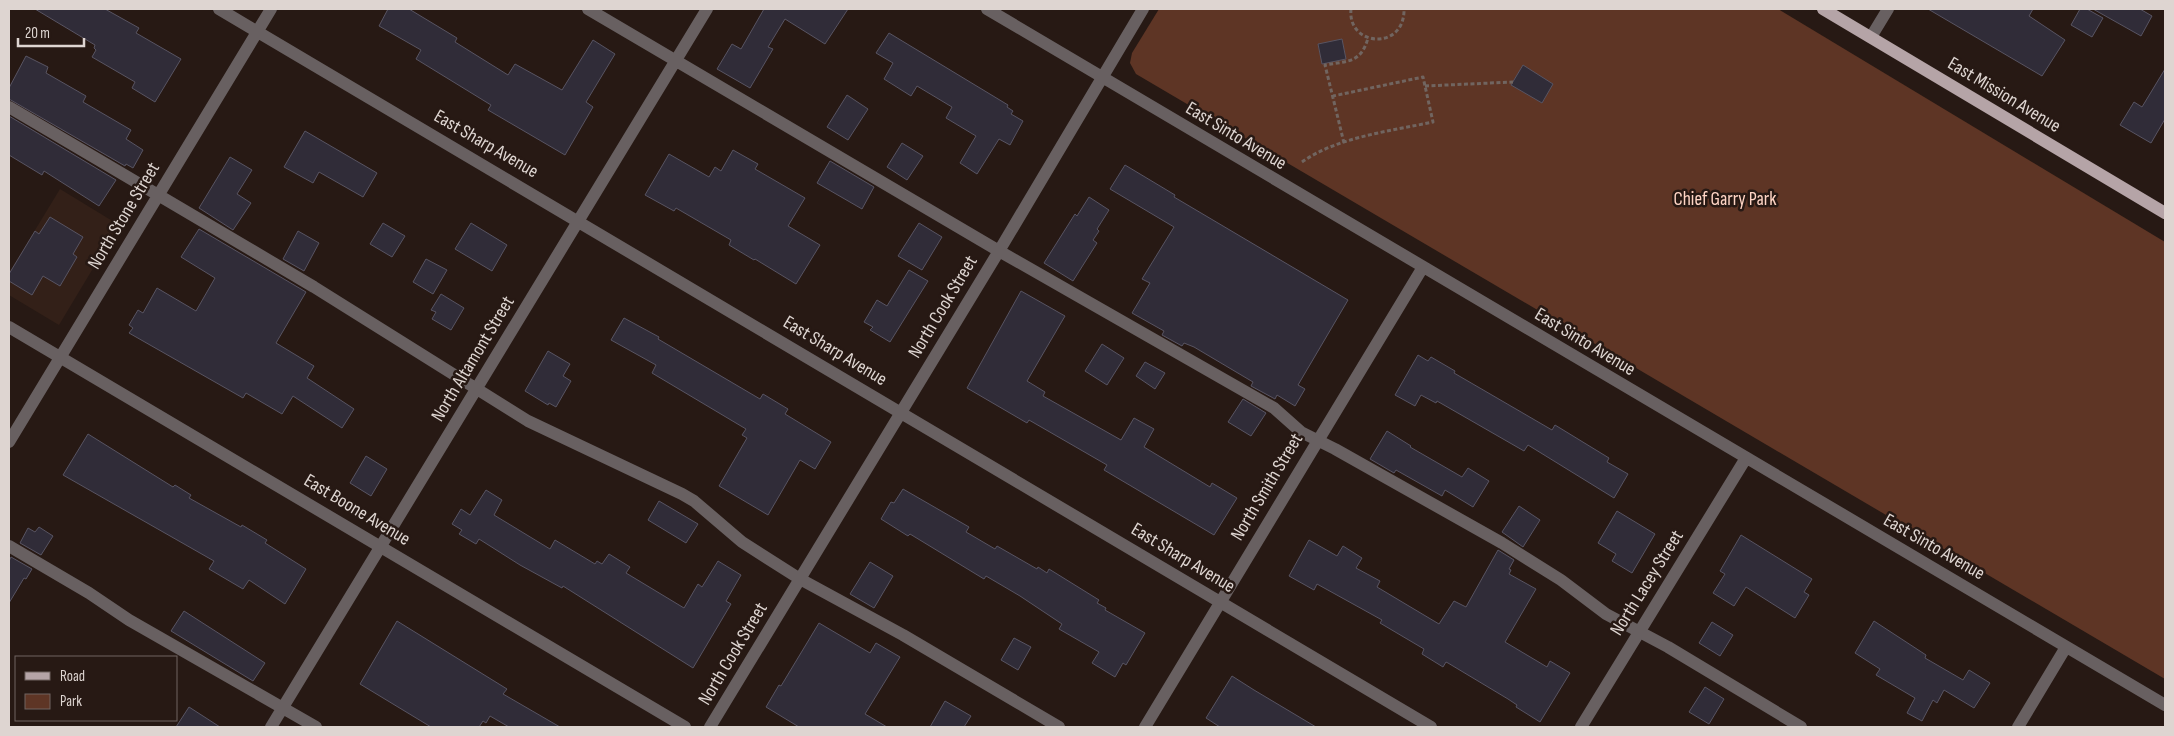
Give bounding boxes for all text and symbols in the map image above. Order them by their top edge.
scale bar [18,15,84,47]
text: 20 m [25,24,50,43]
street label: East Mission Avenue [1943,52,2065,138]
street label: East Sinto Avenue [1181,97,1291,175]
street label: East Sharp Avenue [430,105,542,183]
street label: North Stone Street [83,158,165,274]
park label: Chief Garry Park [1674,188,1777,211]
street label: North Cook Street [903,251,983,362]
street label: North Altamont Street [426,292,520,426]
street label: East Sinto Avenue [1530,303,1640,381]
street label: East Sharp Avenue [779,311,891,391]
street label: North Smith Street [1226,429,1308,545]
street label: East Boone Avenue [300,469,414,551]
street label: East Sinto Avenue [1879,509,1989,585]
street label: East Sharp Avenue [1127,518,1239,598]
street label: North Lacey Street [1605,526,1689,640]
street label: North Cook Street [693,598,773,709]
legend [15,656,178,721]
text: Road [60,667,85,686]
text: Park [60,692,82,711]

